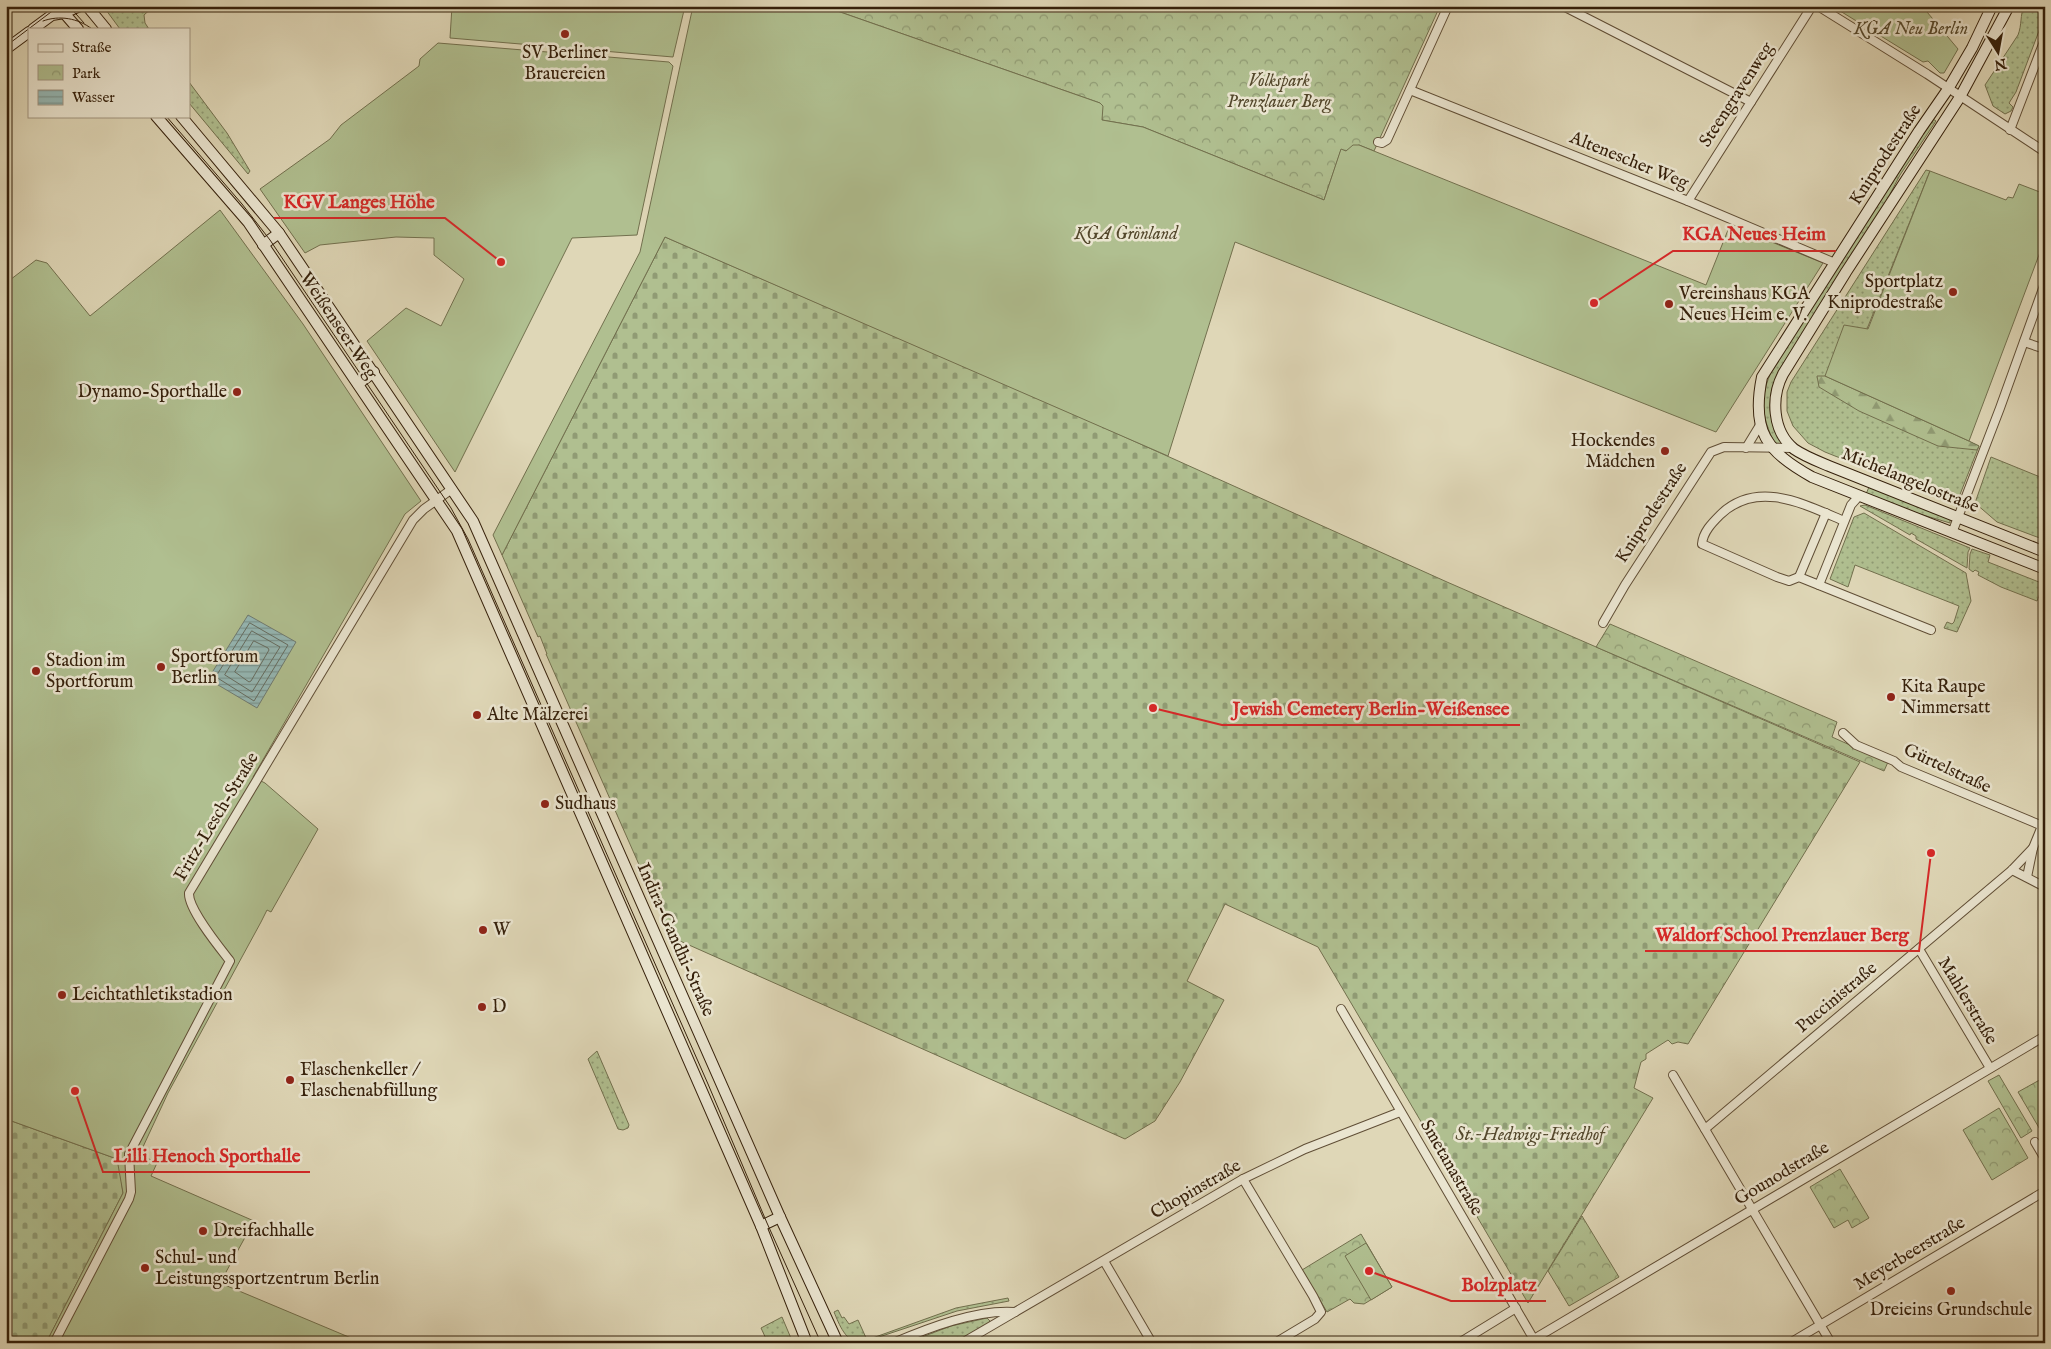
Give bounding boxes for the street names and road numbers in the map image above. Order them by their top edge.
street label: Steengravenweg [1694,38,1780,152]
street label: Kniprodestraße [1845,100,1927,210]
street label: Altenescher Weg [1565,126,1692,195]
street label: Weißenseer Weg [294,268,382,384]
street label: Michelangelostraße [1838,443,1982,519]
street label: Kniprodestraße [1611,458,1693,568]
street label: Gürtelstraße [1900,739,1994,799]
street label: Fritz-Lesch-Straße [170,749,264,885]
street label: Indira-Gandhi-Straße [631,860,719,1020]
street label: Mahlerstraße [1932,953,2002,1049]
street label: Puccinistraße [1792,957,1882,1039]
street label: Smetanastraße [1414,1116,1488,1220]
street label: Gounodstraße [1730,1137,1834,1211]
street label: Chopinstraße [1147,1155,1245,1225]
street label: Meyerbeerstraße [1850,1212,1970,1296]

